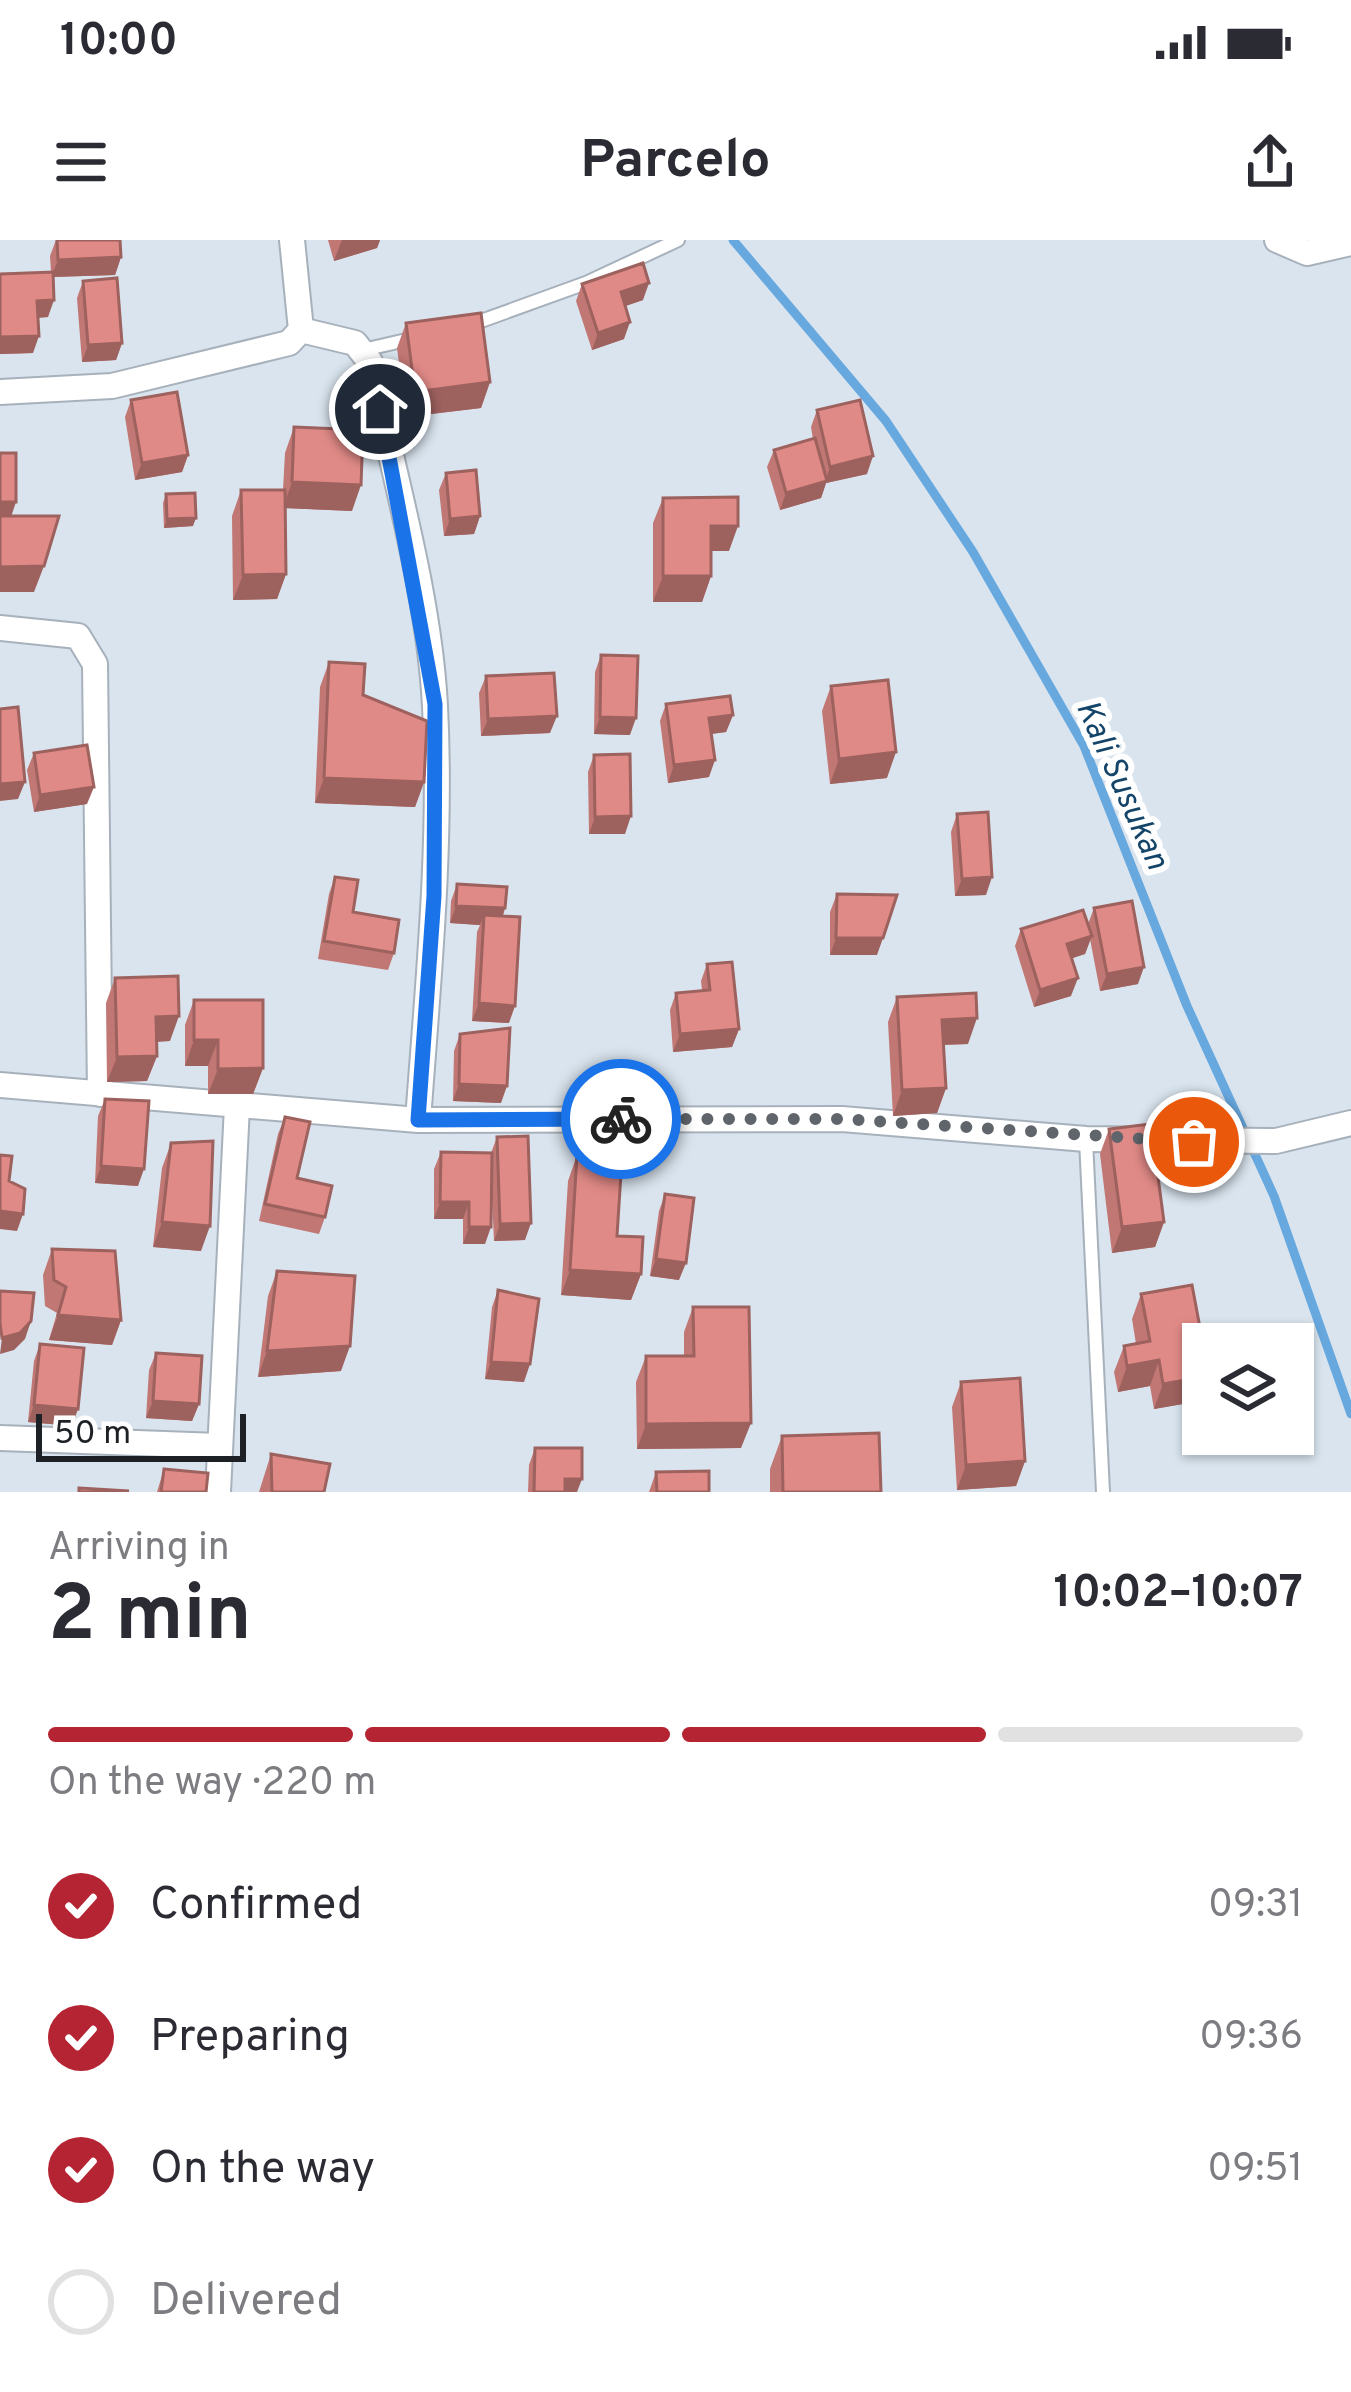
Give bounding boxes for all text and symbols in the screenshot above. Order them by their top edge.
text: 10:00 [60,14,178,71]
text: Parcelo [580,128,771,197]
icon: menu [48,129,114,195]
icon: share [1237,129,1303,195]
pin [329,358,431,460]
icon: home [347,376,413,442]
water label: Kali Susukan [1064,694,1176,877]
courier [561,1059,681,1179]
icon: bike [588,1086,654,1152]
pin [1143,1091,1245,1193]
icon: bag [1161,1109,1227,1175]
map controls [1182,1323,1314,1455]
button: layers [1182,1323,1314,1455]
scale bar [36,1408,246,1461]
text: 50 m [54,1414,131,1456]
text: Arriving in [48,1525,230,1574]
text: 10:02–10:07 [1053,1566,1303,1623]
text: 2 min [48,1569,252,1668]
text: On the way · 220 m [48,1760,376,1809]
icon: check [48,1873,114,1939]
text: Confirmed [150,1878,362,1935]
text: 09:31 [1208,1882,1303,1931]
icon: check [48,2005,114,2071]
text: Preparing [150,2010,350,2067]
text: 09:36 [1199,2014,1303,2063]
icon: check [48,2137,114,2203]
text: On the way [150,2142,375,2199]
text: 09:51 [1207,2146,1303,2195]
text: Delivered [150,2274,342,2331]

